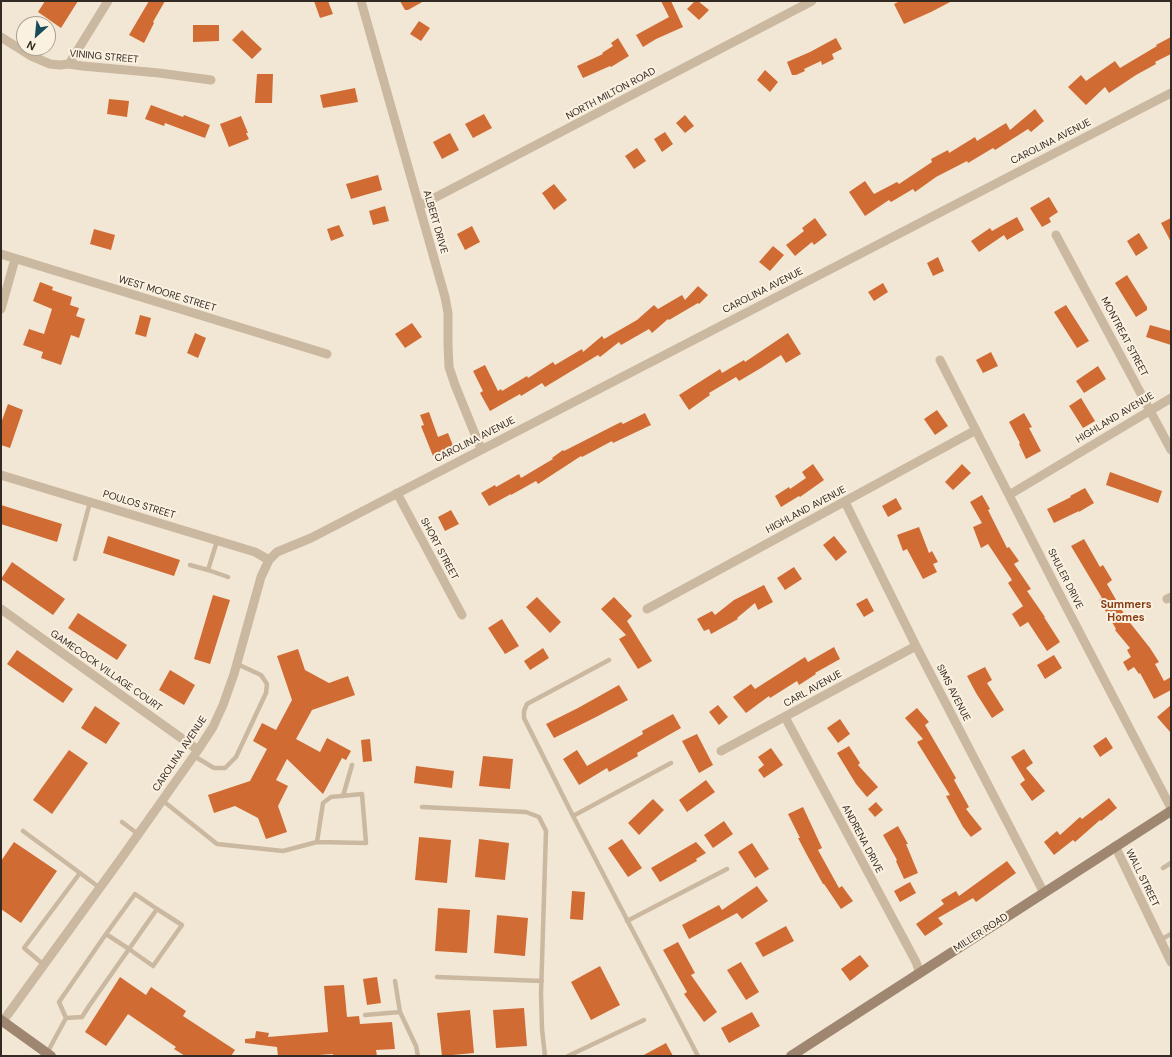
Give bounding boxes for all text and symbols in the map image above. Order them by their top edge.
north arrow [16,16,56,56]
text: N [24,38,38,54]
street label: VINING STREET [69,48,139,66]
street label: NORTH MILTON ROAD [564,65,658,123]
street label: CAROLINA AVENUE [1009,117,1093,167]
street label: ALBERT DRIVE [420,189,450,255]
street label: CAROLINA AVENUE [721,266,805,316]
street label: WEST MOORE STREET [117,273,217,315]
street label: MONTREAT STREET [1098,295,1150,379]
street label: HIGHLAND AVENUE [1074,390,1156,446]
street label: CAROLINA AVENUE [433,415,517,465]
street label: HIGHLAND AVENUE [764,484,848,536]
street label: POULOS STREET [101,488,177,522]
street label: SHORT STREET [418,516,460,582]
street label: SHULER DRIVE [1045,547,1085,611]
district label: Summers Homes [1100,598,1152,624]
street label: GAMECOCK VILLAGE COURT [48,628,164,714]
street label: SIMS AVENUE [934,663,972,723]
street label: CARL AVENUE [782,668,844,710]
street label: CAROLINA AVENUE [150,714,210,794]
street label: ANDRENA DRIVE [839,803,885,875]
street label: WALL STREET [1123,847,1161,909]
street label: MILLER ROAD [952,911,1010,955]

